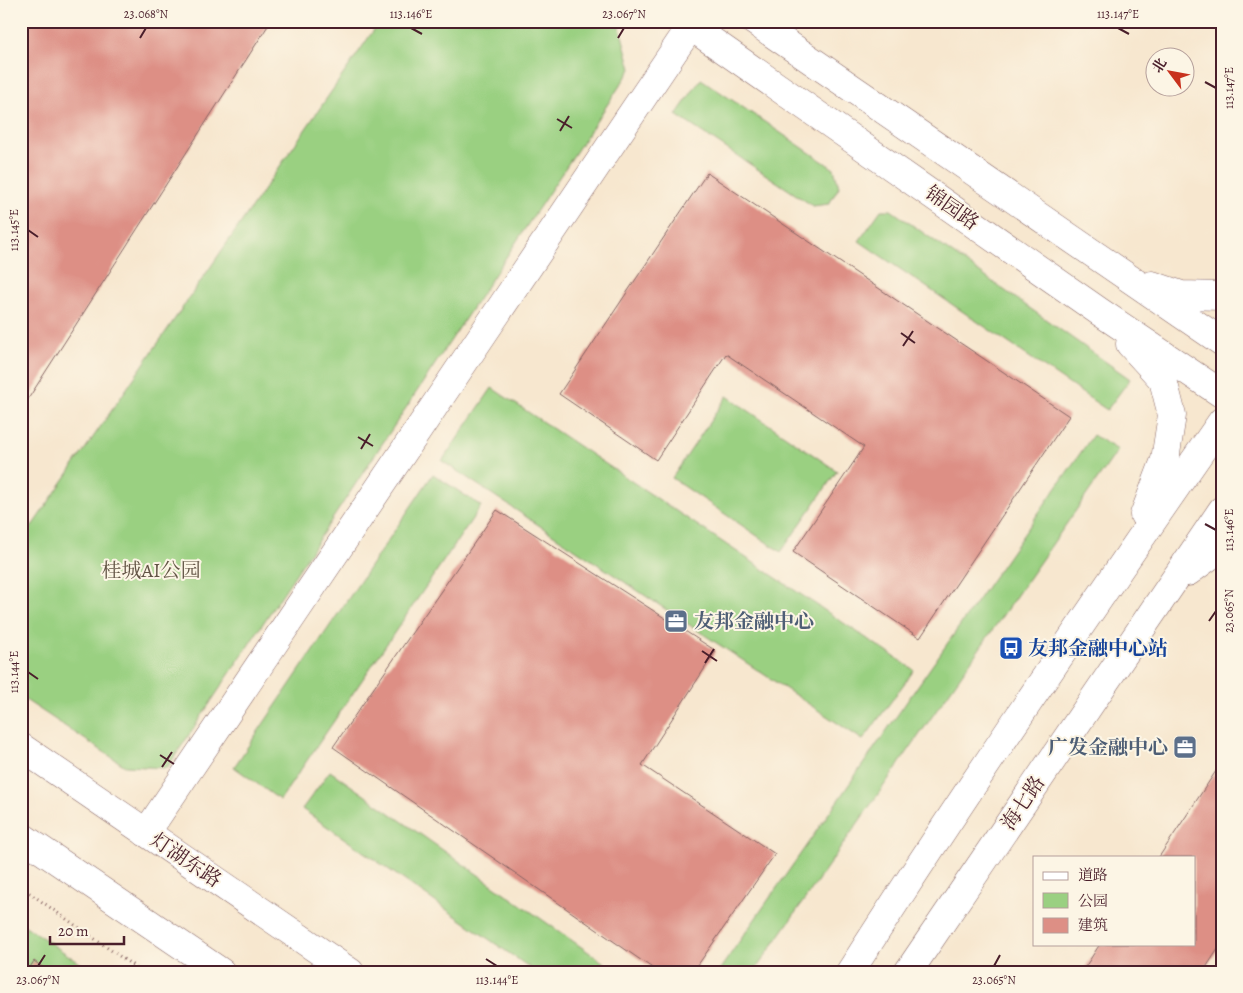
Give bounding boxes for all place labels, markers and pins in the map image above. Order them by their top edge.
office icon: 友邦金融中心 [663,608,689,634]
place label: 友邦金融中心 [694,608,814,635]
bus stop icon: 友邦金融中心站 [998,635,1024,661]
place label: 友邦金融中心站 [1028,635,1168,662]
place label: 广发金融中心 [1048,734,1168,761]
office icon: 广发金融中心 [1172,734,1198,760]

